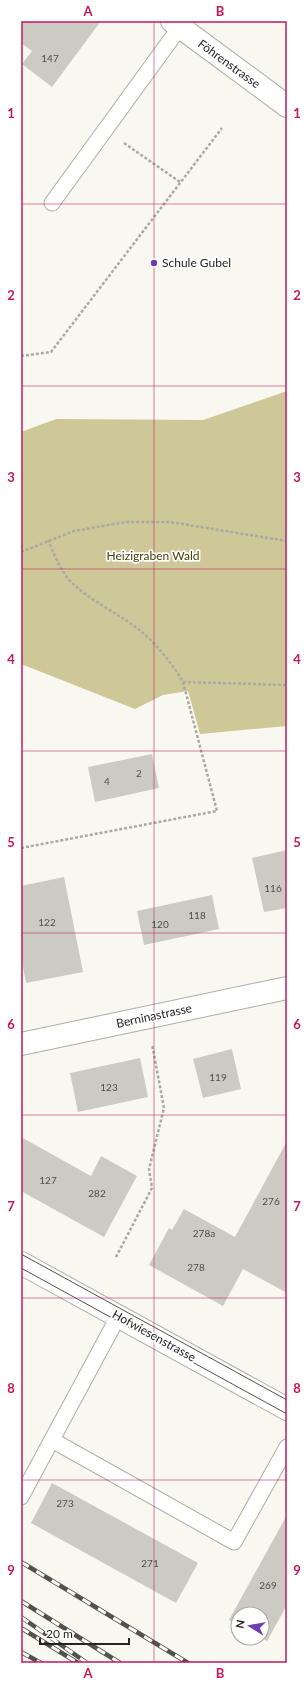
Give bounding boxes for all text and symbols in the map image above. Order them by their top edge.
text: A [82,3,93,19]
text: B [216,3,225,19]
street label: Föhrenstrasse [195,36,263,91]
house number: 147 [41,52,59,64]
text: 1 [7,105,15,121]
text: 1 [293,105,301,121]
place label: Schule Gubel [162,255,231,270]
marker: Schule Gubel [149,258,159,268]
text: 2 [7,287,15,303]
text: 2 [293,287,301,303]
text: 3 [7,469,15,485]
text: 3 [293,469,301,485]
park label: Heizigraben Wald [107,548,199,563]
text: 4 [7,651,15,667]
text: 4 [293,651,301,667]
house number: 2 [136,767,142,779]
house number: 4 [104,775,110,787]
text: 5 [7,834,15,850]
text: 5 [293,834,301,850]
house number: 116 [264,882,282,894]
house number: 118 [188,909,206,921]
house number: 122 [38,916,56,928]
house number: 120 [151,918,169,930]
street label: Berninastrasse [115,1000,193,1031]
text: 6 [7,1016,15,1032]
text: 6 [293,1016,301,1032]
house number: 119 [209,1071,227,1083]
house number: 123 [100,1081,118,1093]
house number: 127 [39,1174,57,1186]
house number: 282 [88,1187,106,1199]
house number: 276 [262,1195,280,1207]
text: 7 [7,1198,15,1214]
text: 7 [293,1198,301,1214]
house number: 278a [193,1227,215,1239]
house number: 278 [187,1261,205,1273]
street label: Hofwiesenstrasse [110,1306,199,1365]
text: 8 [7,1380,15,1396]
text: 8 [293,1380,301,1396]
house number: 273 [56,1497,74,1509]
house number: 271 [141,1557,159,1569]
text: 9 [7,1562,15,1578]
text: 9 [293,1562,301,1578]
house number: 269 [259,1579,277,1591]
north arrow [230,1606,270,1646]
text: N [233,1619,247,1629]
scale bar [40,1620,129,1646]
text: 20 m [46,1626,73,1641]
text: A [82,1665,93,1681]
text: B [216,1665,225,1681]

